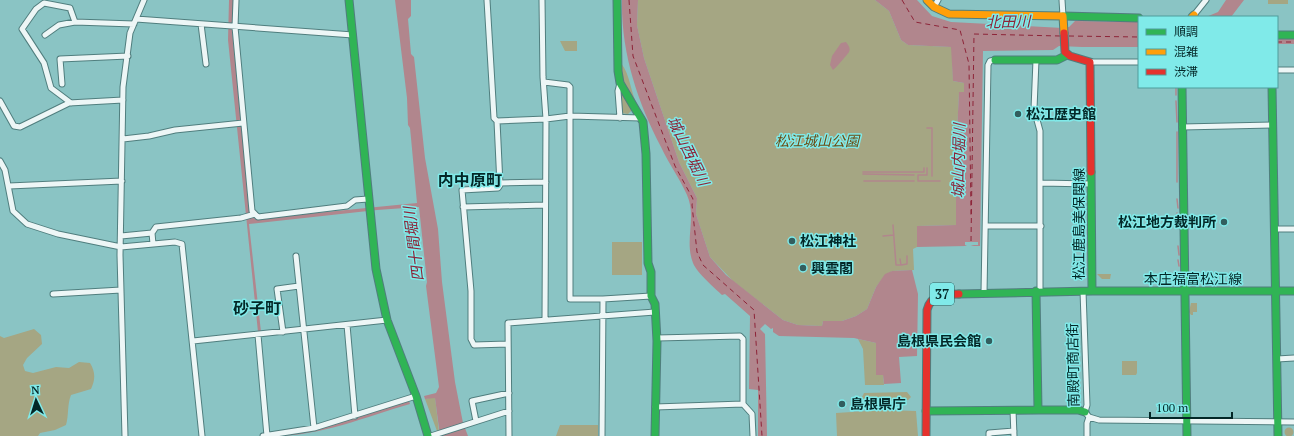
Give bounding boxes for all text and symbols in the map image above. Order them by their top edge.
water label: 北田川 [985,11,1033,31]
legend [1138,16,1278,88]
text: 順調 [1174,24,1198,39]
text: 混雑 [1174,44,1198,59]
text: 渋滞 [1174,64,1198,79]
place label: 松江歴史館 [1026,104,1096,123]
marker: 松江歴史館 [1013,109,1023,119]
water label: 城山西堀川 [663,112,715,190]
water label: 城山内堀川 [947,121,969,199]
park label: 松江城山公園 [775,131,861,150]
street label: 松江鹿島美保関線 [1069,168,1088,280]
district label: 内中原町 [438,169,502,191]
water label: 四十間堀川 [398,204,428,283]
place label: 松江地方裁判所 [1118,212,1216,231]
marker: 松江地方裁判所 [1219,217,1229,227]
place label: 松江神社 [800,231,856,250]
marker: 松江神社 [787,236,797,246]
place label: 興雲閣 [811,258,853,277]
marker: 興雲閣 [798,263,808,273]
street label: 本庄福富松江線 [1144,269,1242,288]
road number: 37 [930,283,954,305]
district label: 砂子町 [233,297,281,319]
street label: 南殿町商店街 [1062,323,1083,407]
place label: 島根県民会館 [897,331,981,350]
marker: 島根県民会館 [984,336,994,346]
north arrow [16,380,56,420]
text: N [31,383,41,397]
place label: 島根県庁 [850,394,906,413]
scale bar [1150,394,1232,420]
marker: 島根県庁 [837,399,847,409]
text: 100 m [1156,400,1189,415]

